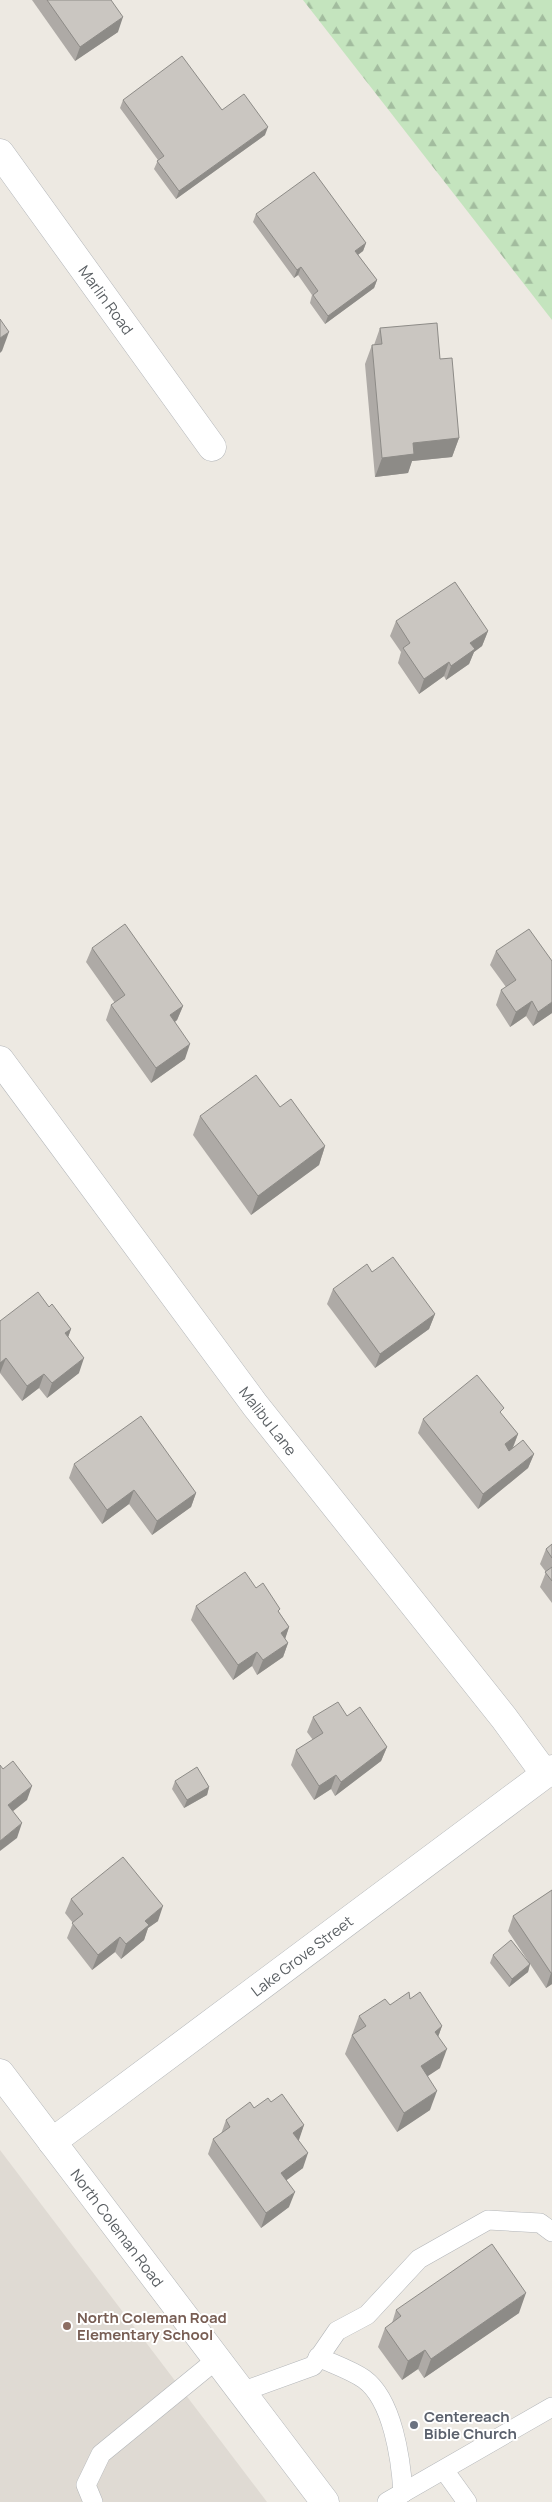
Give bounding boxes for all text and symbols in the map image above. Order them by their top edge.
street label: Marlin Road [74,261,138,339]
street label: Malibu Lane [234,1382,302,1460]
street label: Lake Grove Street [247,1911,357,2001]
street label: North Coleman Road [66,2165,168,2291]
place label: North Coleman Road Elementary School [77,2307,227,2345]
marker: North Coleman Road Elementary School [61,2320,73,2332]
place label: Centereach Bible Church [424,2406,517,2444]
marker: Centereach Bible Church [408,2419,420,2431]

